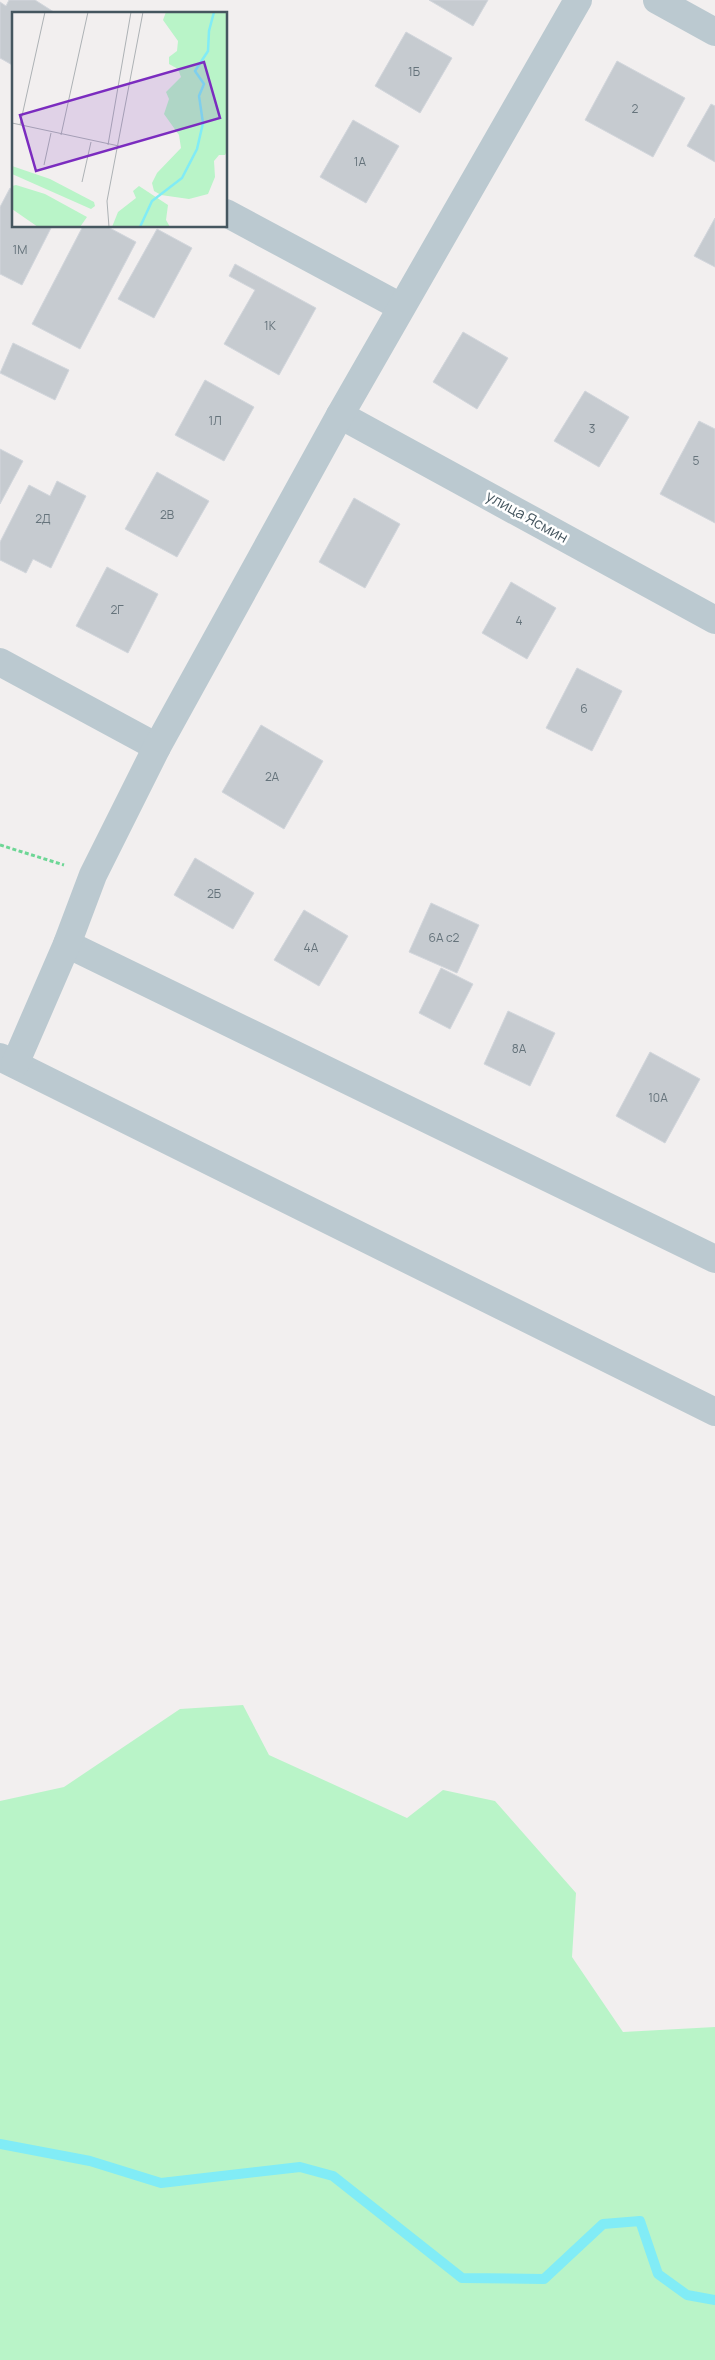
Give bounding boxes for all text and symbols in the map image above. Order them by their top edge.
inset map [12,12,228,228]
house number: 1Б [408,63,420,80]
house number: 2 [632,100,639,117]
house number: 1А [354,153,367,170]
house number: 1М [13,241,27,258]
house number: 1К [264,317,277,334]
house number: 1Л [208,412,222,429]
house number: 3 [589,420,595,437]
house number: 5 [693,452,700,469]
street label: улица Ясмин [482,485,572,548]
house number: 2В [160,506,174,523]
house number: 2Д [35,510,51,527]
house number: 2Г [110,601,124,618]
house number: 4 [515,612,523,629]
house number: 6 [580,700,588,717]
house number: 2А [265,768,279,785]
house number: 2Б [207,885,221,902]
house number: 6А с2 [429,929,460,946]
house number: 4А [304,939,319,956]
house number: 8А [512,1040,527,1057]
house number: 10А [648,1089,668,1106]

